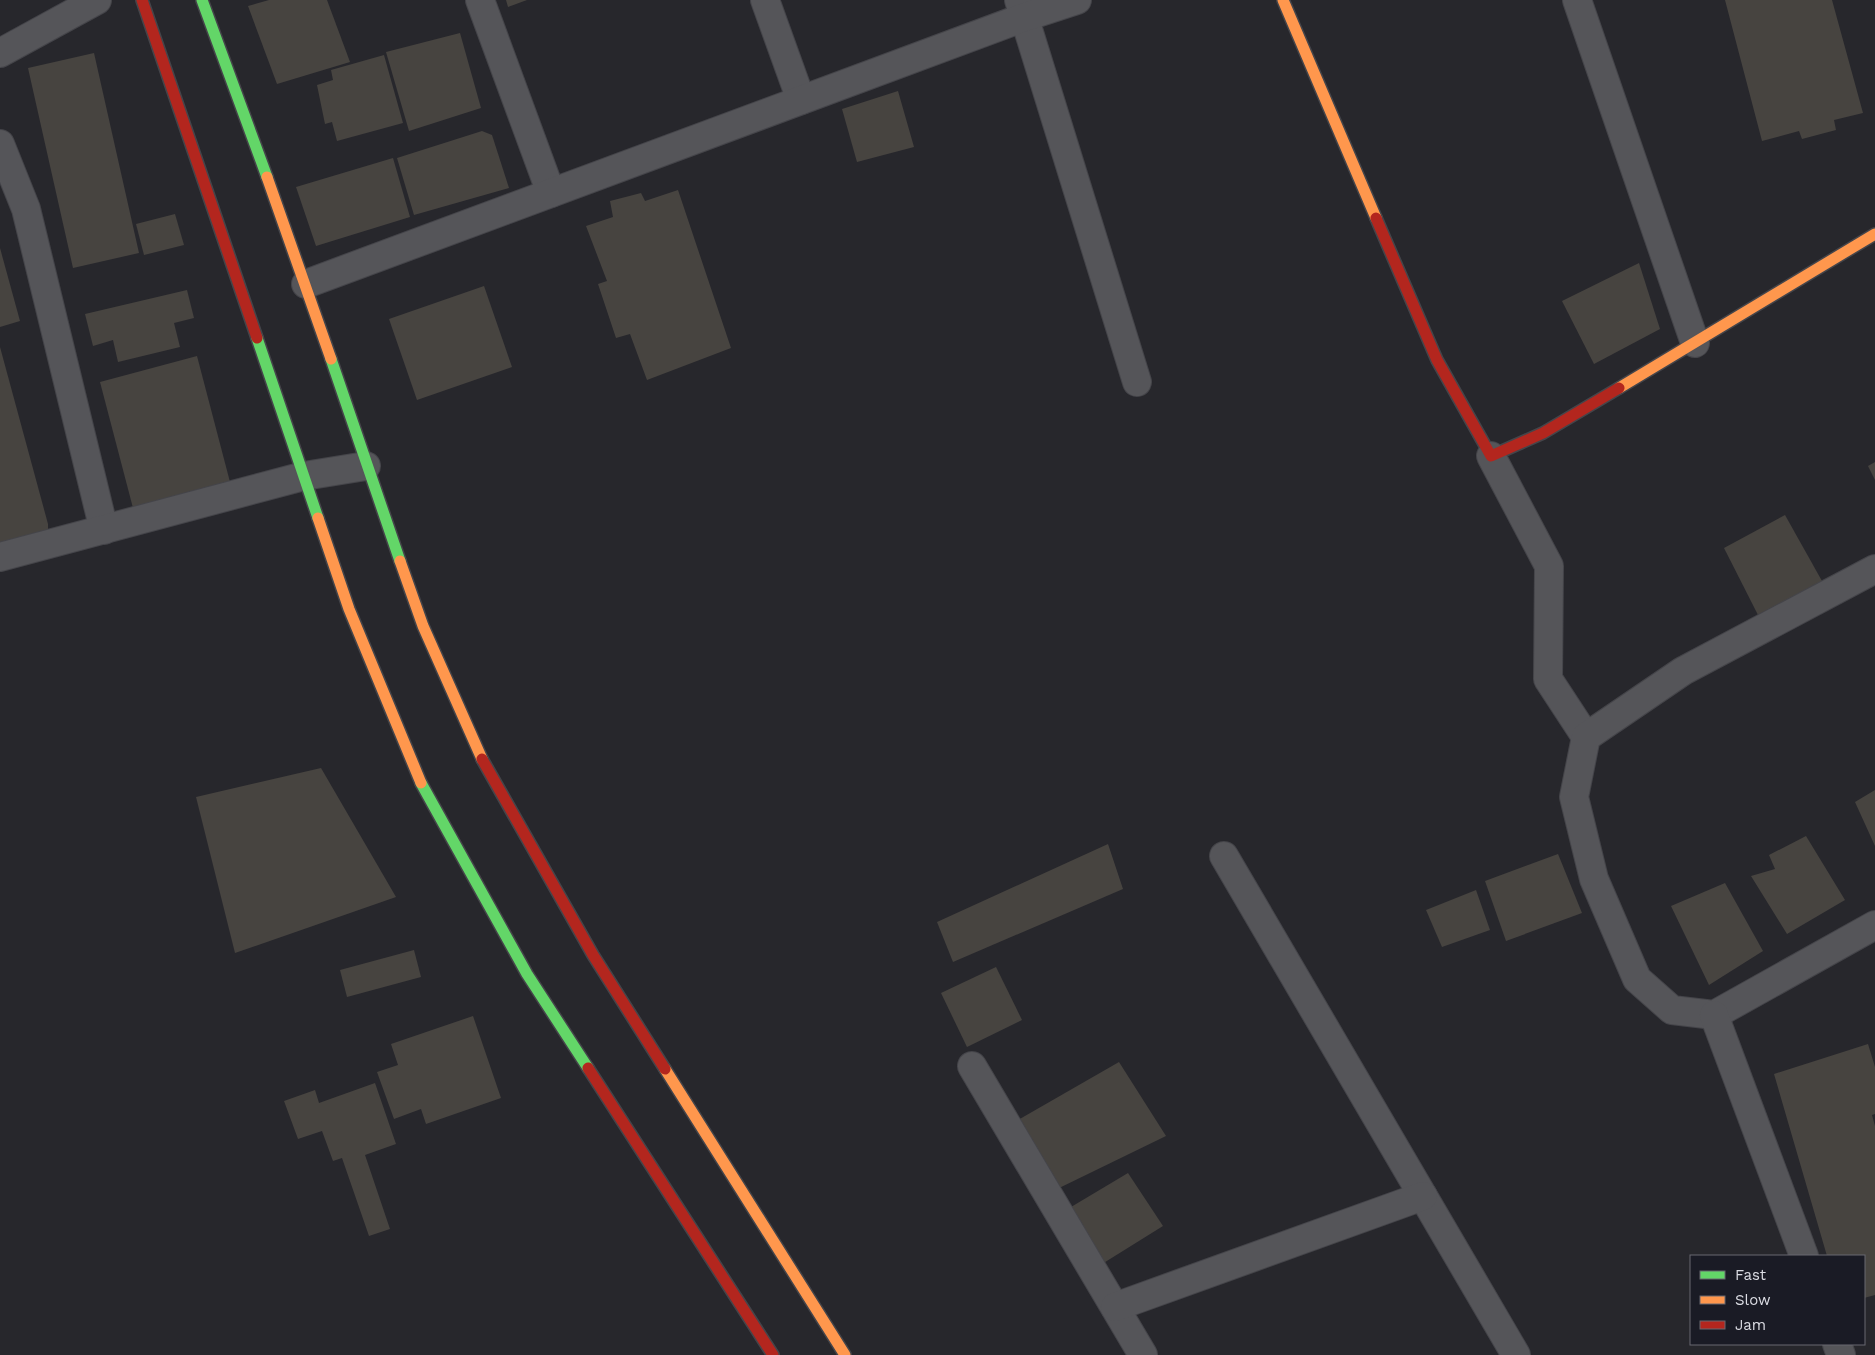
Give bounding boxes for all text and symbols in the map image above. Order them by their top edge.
legend [1690,1255,1865,1345]
text: Fast [1735,1266,1767,1284]
text: Slow [1735,1291,1771,1309]
text: Jam [1735,1316,1766,1334]

